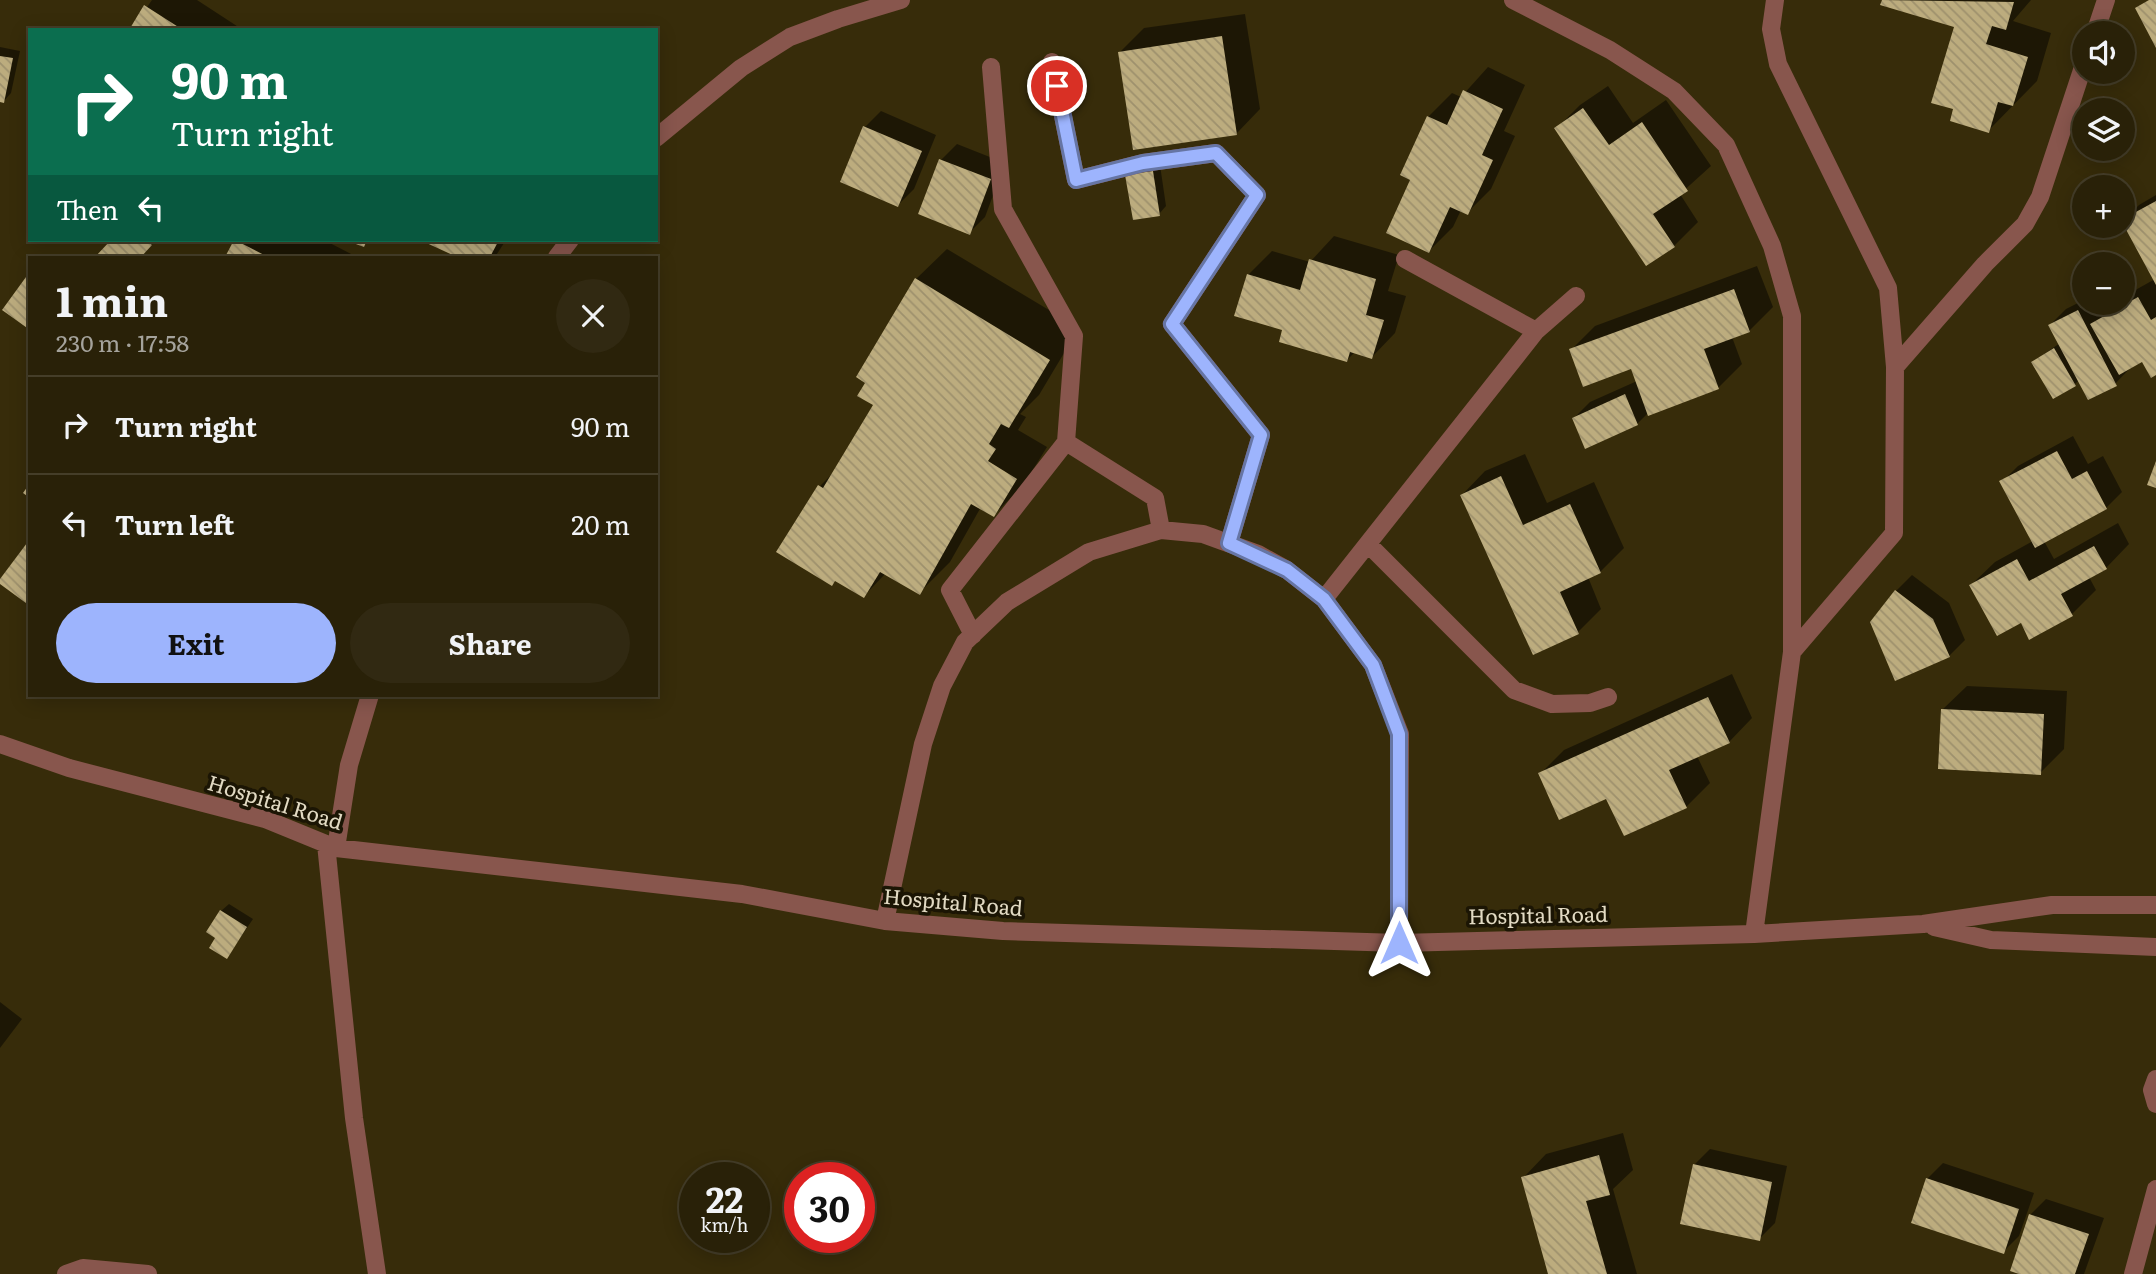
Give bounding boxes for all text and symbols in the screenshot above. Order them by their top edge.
map controls [2072,21,2135,315]
button: sound [2072,21,2135,84]
text: 90 m [171,41,288,114]
icon: right [56,56,147,147]
pin [1027,56,1087,116]
icon: arrive [1038,67,1076,105]
button: layers [2072,98,2135,161]
text: Turn right [171,108,333,156]
button: + [2072,175,2135,238]
text: Then [56,189,118,228]
icon: left [132,189,170,227]
button: − [2072,252,2135,315]
text: 1 min [56,268,168,330]
button: close [556,279,630,353]
text: 230 m · 17:58 [56,325,189,359]
icon: right [56,406,94,444]
text: Turn right [115,406,257,445]
text: 90 m [571,406,630,445]
icon: left [56,504,94,542]
text: Turn left [115,504,234,543]
text: 20 m [571,504,630,543]
button: Exit [56,603,336,683]
button: Share [350,603,630,683]
street label: Hospital Road [204,765,347,836]
street label: Hospital Road [882,879,1024,922]
street label: Hospital Road [1468,897,1608,930]
position arrow [1362,906,1436,980]
speed limit sign: 30 [784,1162,875,1253]
text: 22 [706,1172,743,1224]
text: km/h [701,1211,748,1238]

